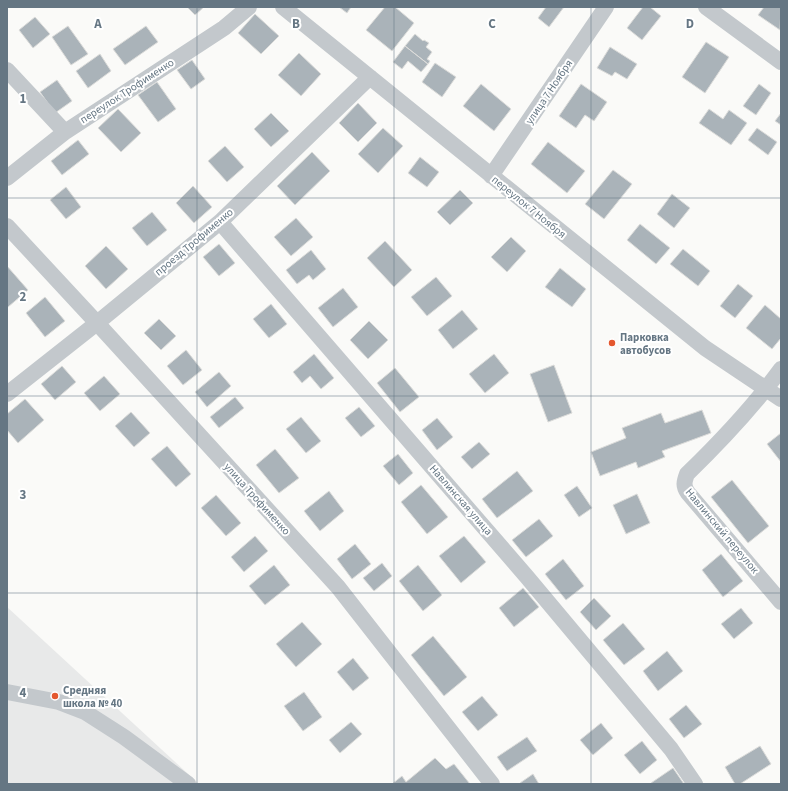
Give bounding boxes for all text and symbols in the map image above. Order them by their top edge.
text: A [93,15,102,33]
text: B [292,15,300,33]
text: C [488,15,496,33]
text: D [686,15,694,33]
street label: переулок Трофименко [77,55,177,127]
street label: улица 7 Ноября [522,57,576,127]
text: 1 [20,90,27,108]
street label: переулок 7 Ноября [489,172,569,242]
street label: проезд Трофименко [152,205,236,279]
text: 2 [20,288,27,306]
place label: Парковка автобусов [620,330,671,358]
marker: Парковка автобусов [607,338,617,348]
street label: улица Трофименко [220,460,294,538]
street label: Навлинская улица [426,461,496,539]
street label: Навлинский переулок [682,485,763,577]
text: 3 [20,486,27,504]
place label: Средняя школа № 40 [63,683,123,711]
text: 4 [20,684,27,702]
marker: Средняя школа № 40 [50,691,60,701]

